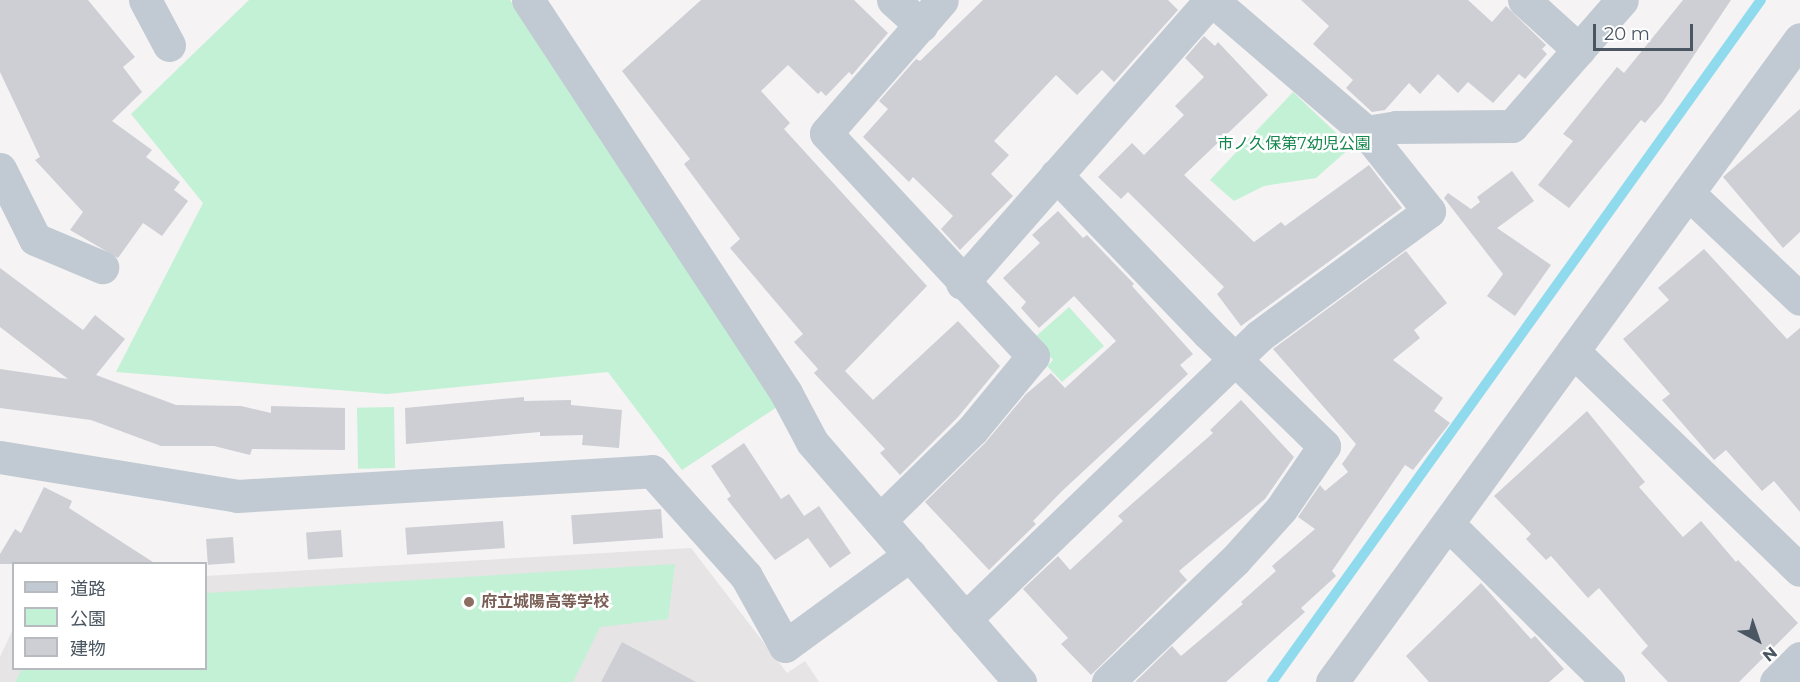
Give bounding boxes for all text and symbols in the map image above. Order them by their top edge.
scale bar [1596,12,1696,50]
text: 20 m [1604,23,1650,45]
park label: 市ノ久保第7幼児公園 [1217,134,1371,154]
legend [12,562,207,670]
text: 道路 [70,578,106,600]
place label: 府立城陽高等学校 [481,592,609,612]
marker: 府立城陽高等学校 [462,595,476,609]
text: 公園 [70,608,106,630]
north arrow [1728,610,1788,670]
text: 建物 [70,638,106,660]
text: N [1759,643,1781,666]

